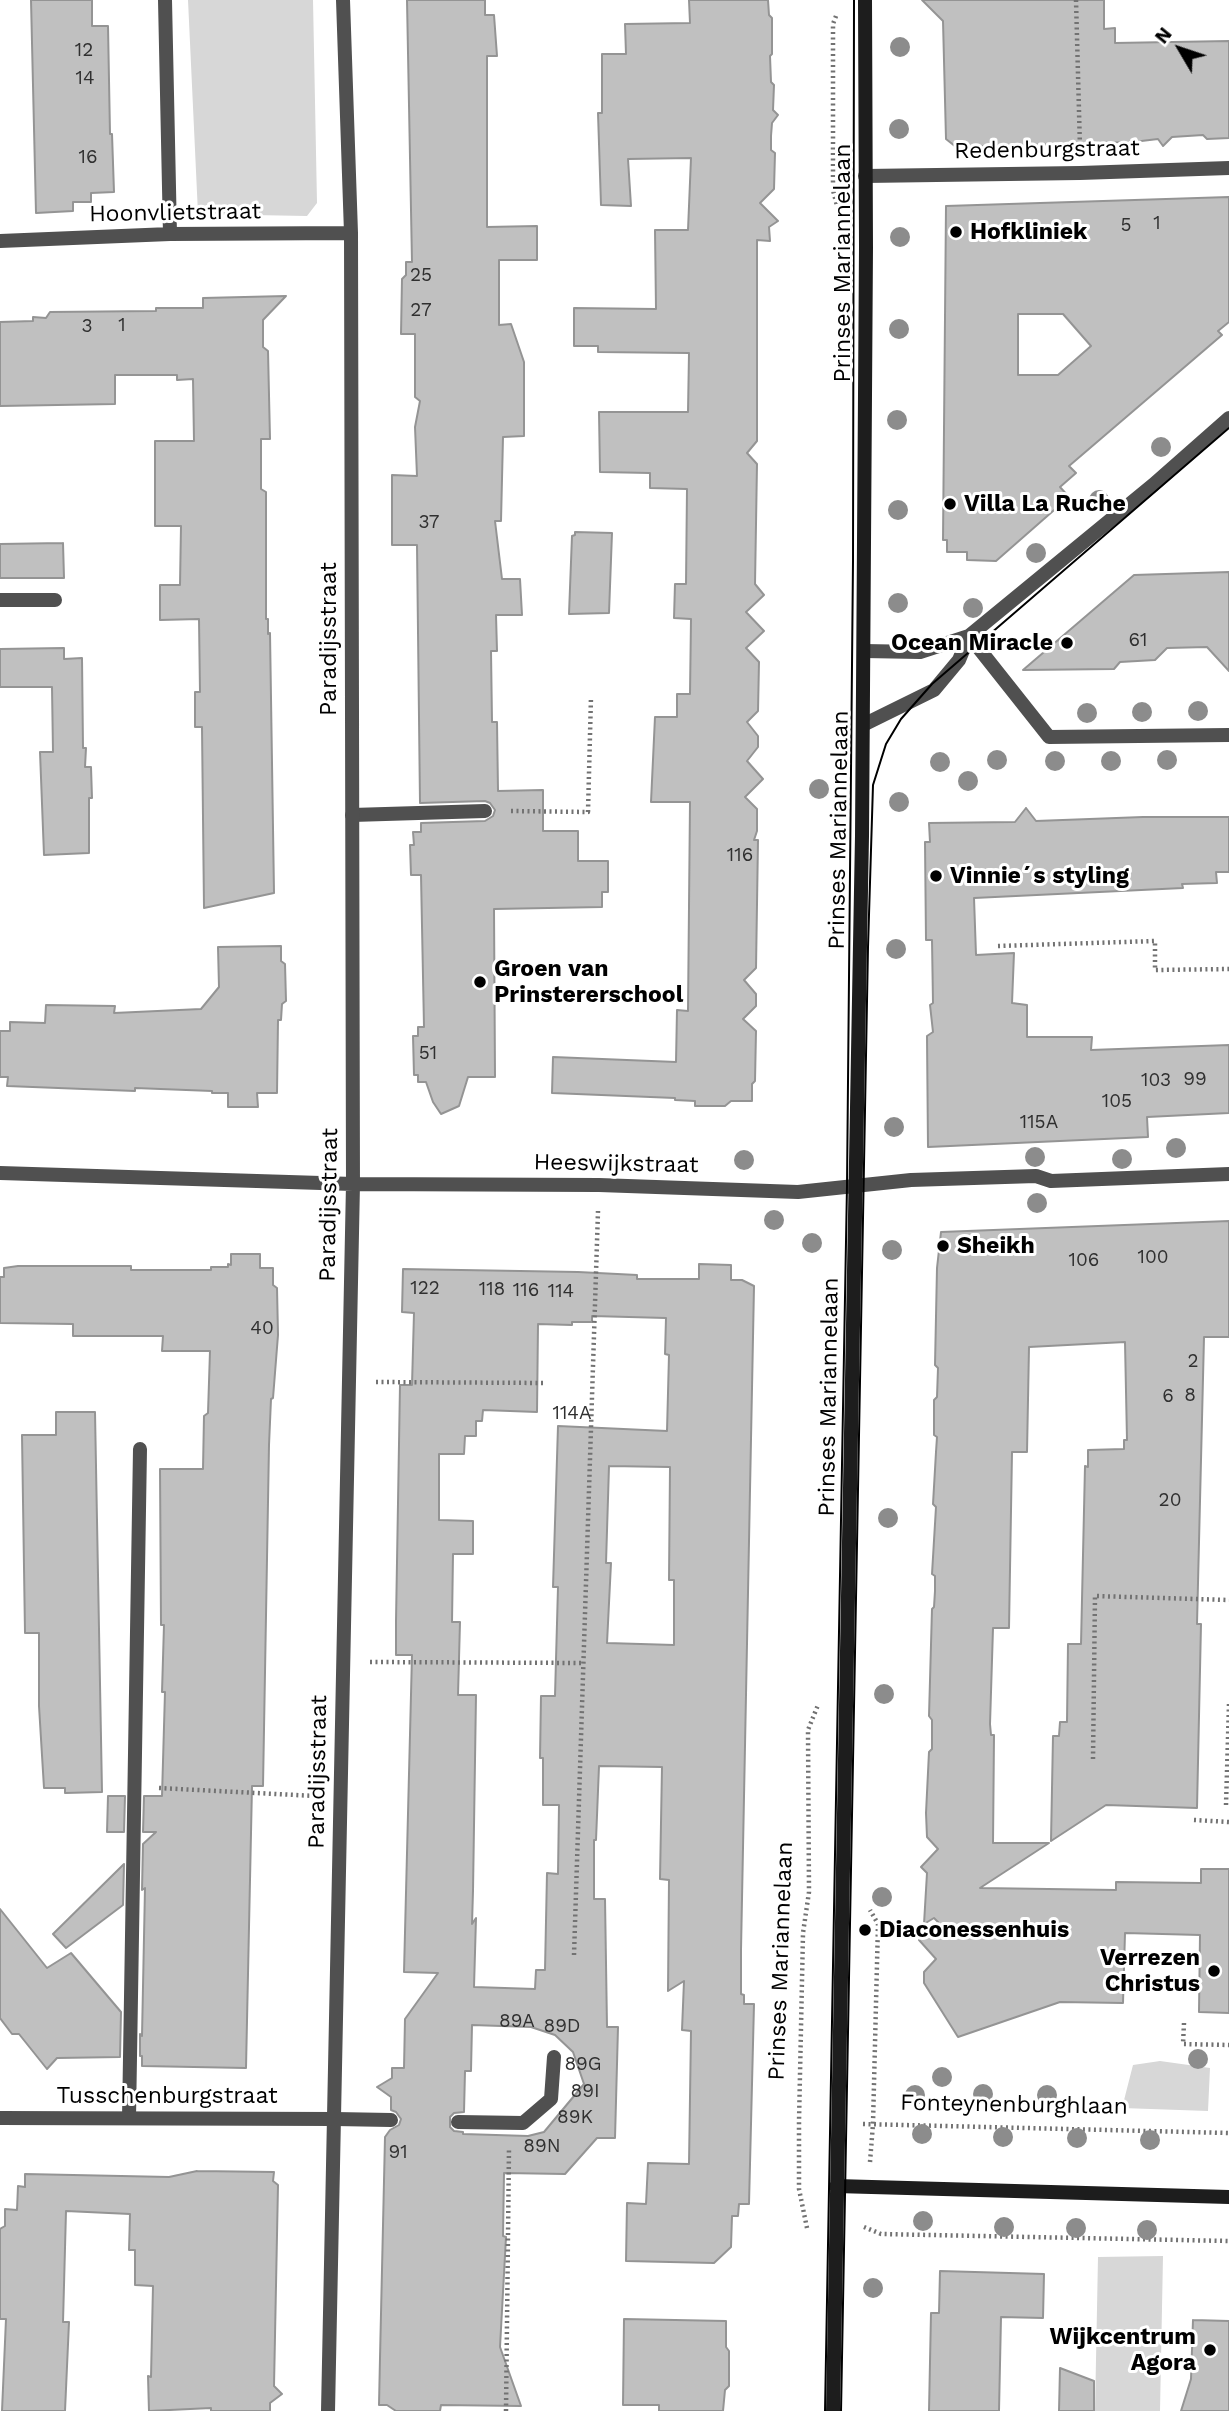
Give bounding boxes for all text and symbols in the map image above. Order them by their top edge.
north arrow [1145,14,1215,84]
text: N [1150,23,1177,48]
house number: 12 [75,39,93,61]
house number: 14 [75,67,95,89]
street label: Redenburgstraat [954,135,1140,165]
street label: Prinses Mariannelaan [829,143,857,383]
house number: 16 [79,146,97,168]
street label: Hoonvlietstraat [89,198,261,228]
house number: 1 [1153,212,1161,234]
house number: 5 [1120,214,1132,236]
place label: Hofkliniek [970,218,1087,246]
marker: Hofkliniek [948,224,964,240]
house number: 25 [410,264,432,286]
house number: 27 [410,299,432,321]
house number: 1 [118,314,126,336]
house number: 3 [81,315,93,337]
place label: Villa La Ruche [964,490,1126,518]
marker: Villa La Ruche [942,496,958,512]
house number: 37 [419,511,439,533]
street label: Paradijsstraat [315,562,343,716]
place label: Ocean Miracle [891,629,1053,657]
house number: 61 [1129,629,1147,651]
marker: Ocean Miracle [1059,635,1075,651]
street label: Prinses Mariannelaan [823,710,855,950]
house number: 116 [727,844,753,866]
place label: Vinnie´s styling [950,862,1129,890]
marker: Vinnie´s styling [928,868,944,884]
place label: Groen van Prinstererschool [494,955,683,1009]
marker: Groen van Prinstererschool [472,974,488,990]
house number: 51 [419,1042,437,1064]
house number: 99 [1183,1068,1207,1090]
house number: 103 [1141,1069,1171,1091]
house number: 105 [1102,1090,1132,1112]
house number: 115A [1020,1111,1058,1133]
street label: Paradijsstraat [314,1128,344,1282]
street label: Heeswijkstraat [533,1149,699,1179]
place label: Sheikh [957,1232,1035,1260]
marker: Sheikh [935,1238,951,1254]
house number: 100 [1137,1246,1169,1268]
house number: 106 [1069,1249,1099,1271]
house number: 122 [410,1277,440,1299]
street label: Prinses Mariannelaan [813,1277,845,1517]
house number: 118 [479,1278,505,1300]
house number: 116 [513,1279,539,1301]
house number: 114 [548,1280,574,1302]
house number: 40 [250,1317,274,1339]
house number: 2 [1187,1350,1199,1372]
house number: 8 [1184,1384,1196,1406]
house number: 6 [1162,1385,1174,1407]
house number: 114A [553,1402,591,1424]
house number: 20 [1159,1489,1181,1511]
street label: Paradijsstraat [303,1695,333,1849]
street label: Prinses Mariannelaan [763,1841,799,2081]
place label: Diaconessenhuis [879,1916,1069,1944]
marker: Diaconessenhuis [857,1922,873,1938]
place label: Verrezen Christus [1100,1944,1200,1998]
marker: Verrezen Christus [1206,1963,1222,1979]
house number: 89A [499,2010,535,2032]
house number: 89D [543,2015,581,2037]
house number: 89G [564,2053,602,2075]
house number: 89I [570,2080,600,2102]
street label: Tusschenburgstraat [56,2082,278,2110]
street label: Fonteynenburghlaan [900,2089,1128,2121]
house number: 89K [557,2106,593,2128]
house number: 89N [523,2135,561,2157]
house number: 91 [388,2141,408,2163]
place label: Wijkcentrum Agora [1050,2323,1196,2377]
marker: Wijkcentrum Agora [1202,2342,1218,2358]

